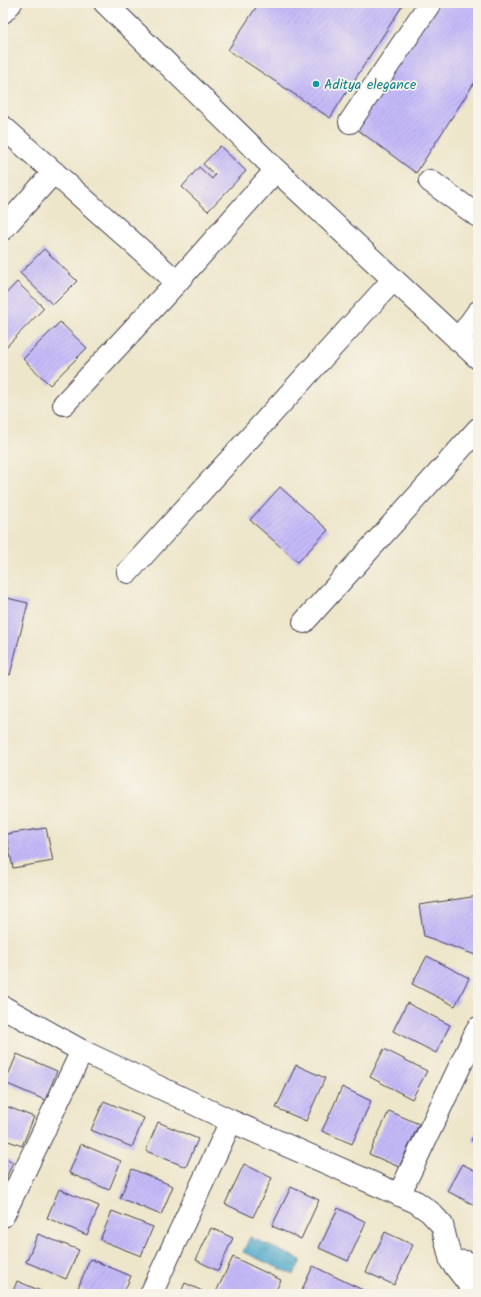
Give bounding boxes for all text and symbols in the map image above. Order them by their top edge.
place label: Aditya elegance [324,74,417,96]
marker: Aditya elegance [311,79,321,89]

